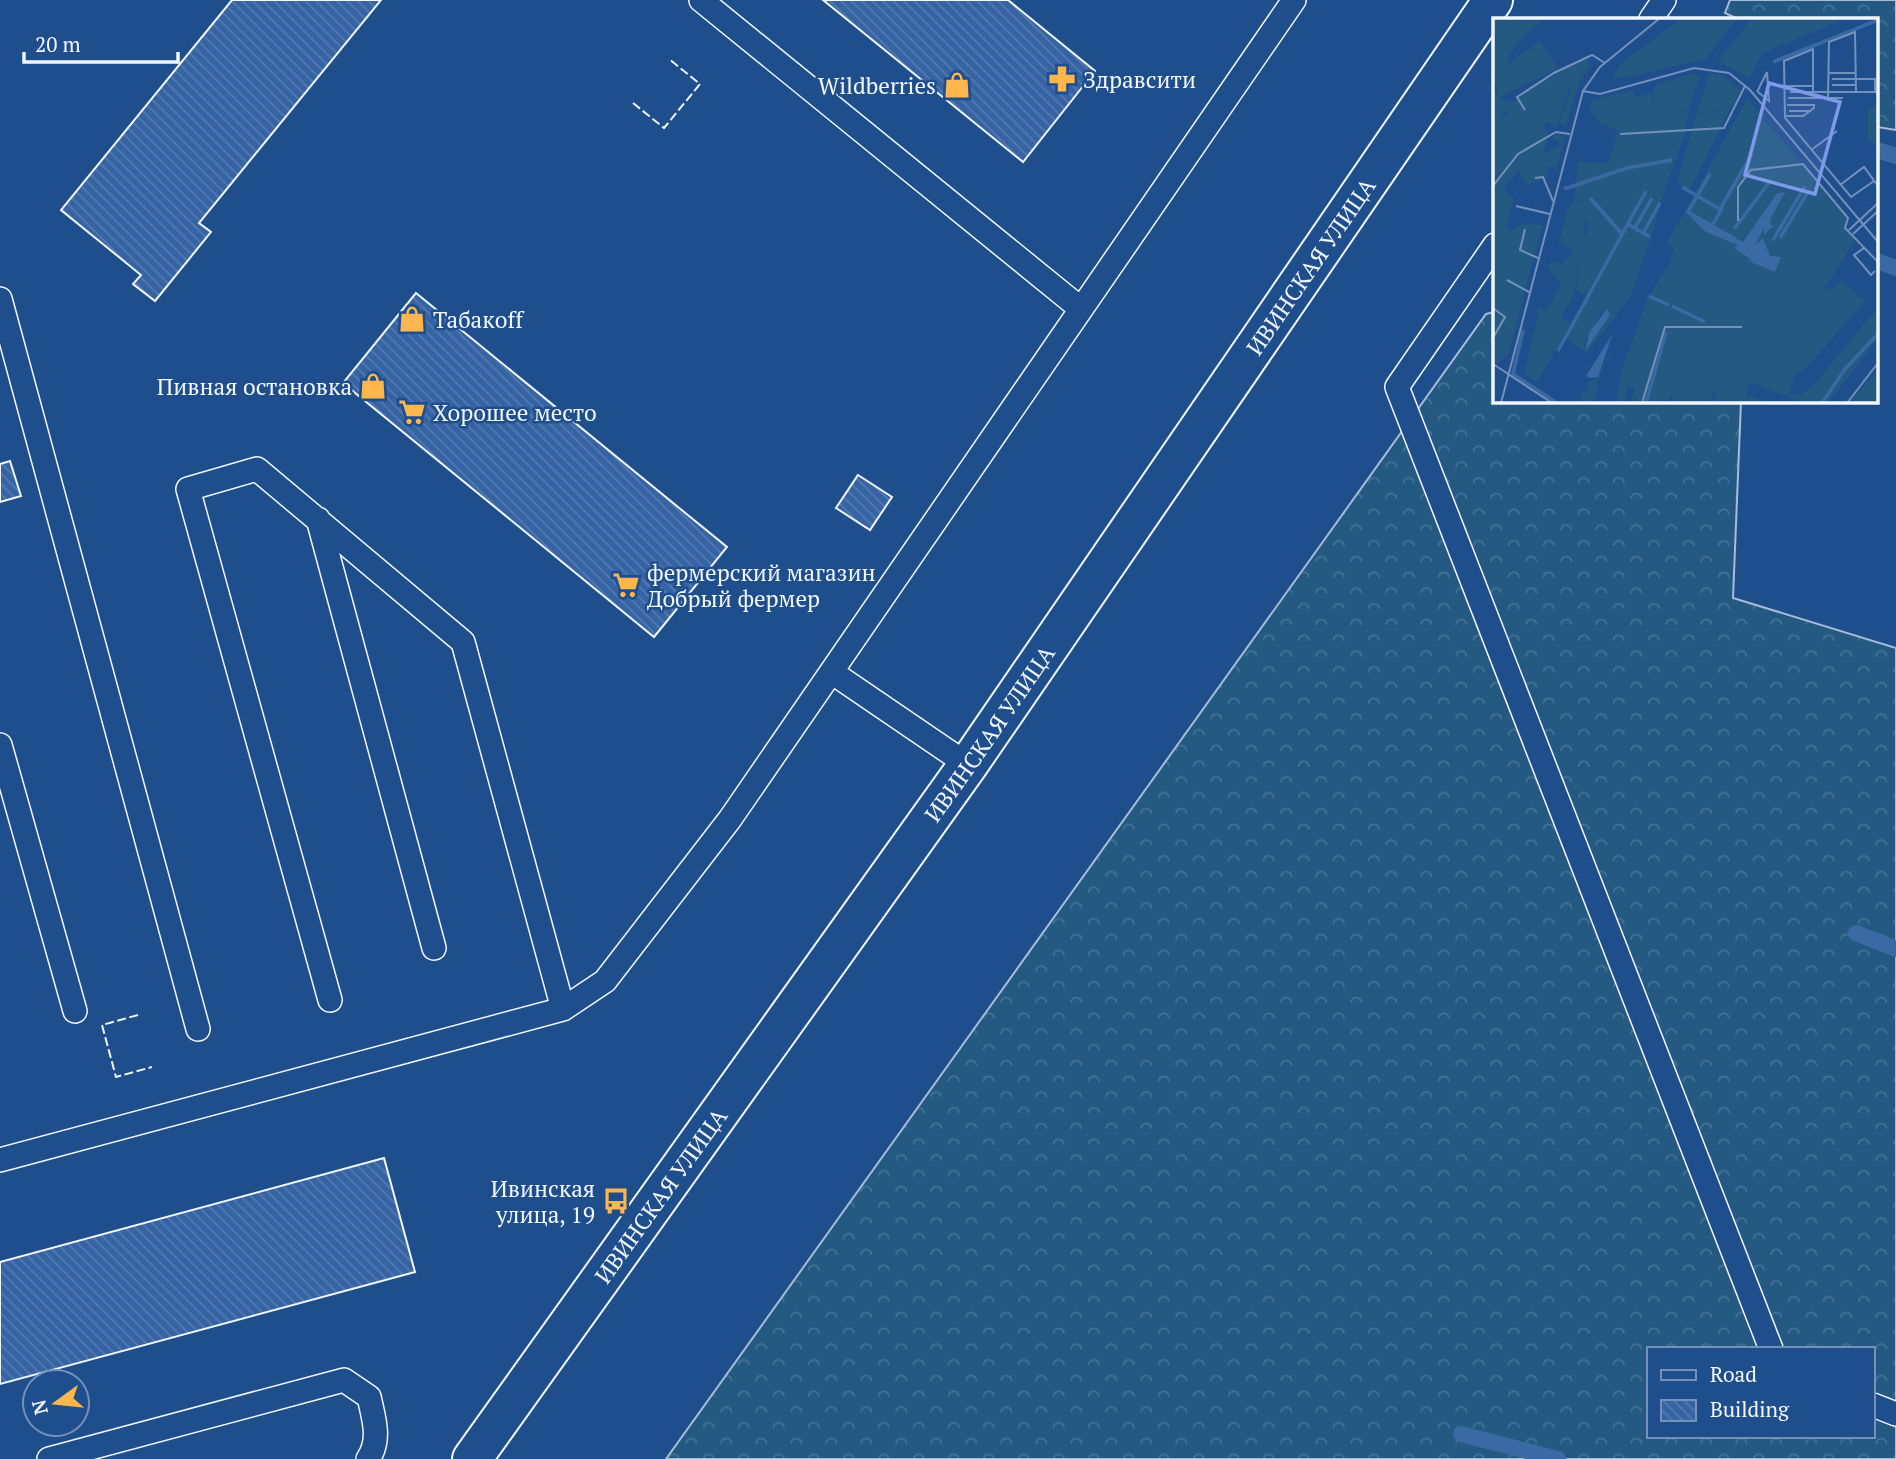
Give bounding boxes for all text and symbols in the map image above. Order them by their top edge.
inset map [1493,18,1878,402]
scale bar [24,21,178,65]
text: 20 m [35,30,81,58]
pharmacy icon: Здравсити [1047,64,1077,94]
place label: Здравсити [1083,64,1196,95]
place label: Wildberries [818,70,936,101]
shop icon: Wildberries [942,70,972,100]
street label: ИВИНСКАЯ УЛИЦА [1239,171,1382,361]
shop icon: Табакoff [397,304,427,334]
place label: Табакoff [433,304,525,335]
place label: Пивная остановка [157,371,352,402]
shop icon: Пивная остановка [358,371,388,401]
supermarket icon: Хорошее место [397,397,427,427]
place label: Хорошее место [433,397,597,428]
place label: фермерский магазин Добрый фермер [647,557,876,614]
supermarket icon: фермерский магазин Добрый фермер [611,570,641,600]
street label: ИВИНСКАЯ УЛИЦА [917,639,1061,828]
street label: ИВИНСКАЯ УЛИЦА [587,1101,734,1289]
place label: Ивинская улица, 19 [491,1173,595,1230]
bus stop icon: Ивинская улица, 19 [601,1186,631,1216]
legend [1647,1347,1875,1438]
text: Road [1710,1360,1757,1388]
north arrow [21,1368,91,1438]
text: Building [1710,1395,1790,1423]
text: N [25,1397,53,1418]

